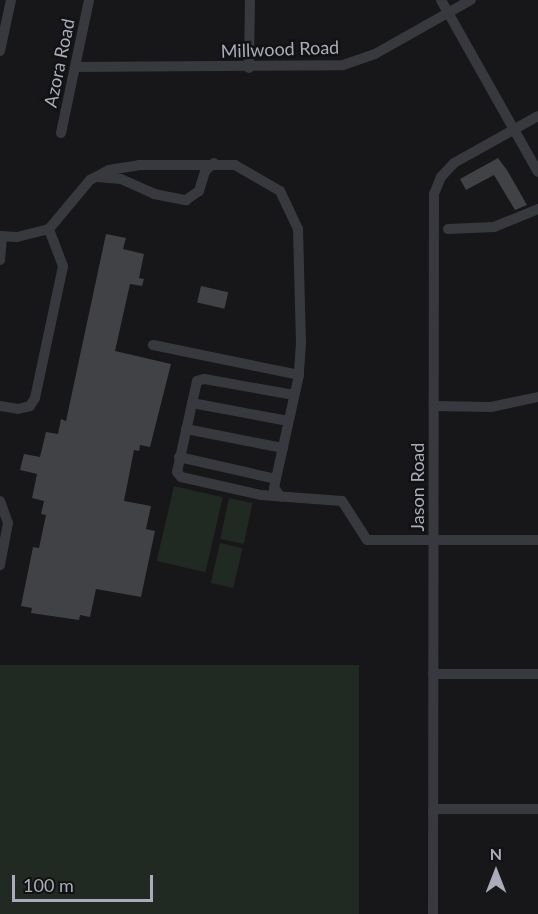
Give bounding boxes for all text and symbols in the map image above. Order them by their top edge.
street label: Azora Road [39,17,79,109]
street label: Millwood Road [220,36,340,62]
street label: Jason Road [406,443,428,531]
north arrow [466,842,526,902]
text: N [490,844,502,863]
scale bar [15,863,156,901]
text: 100 m [23,874,74,896]

